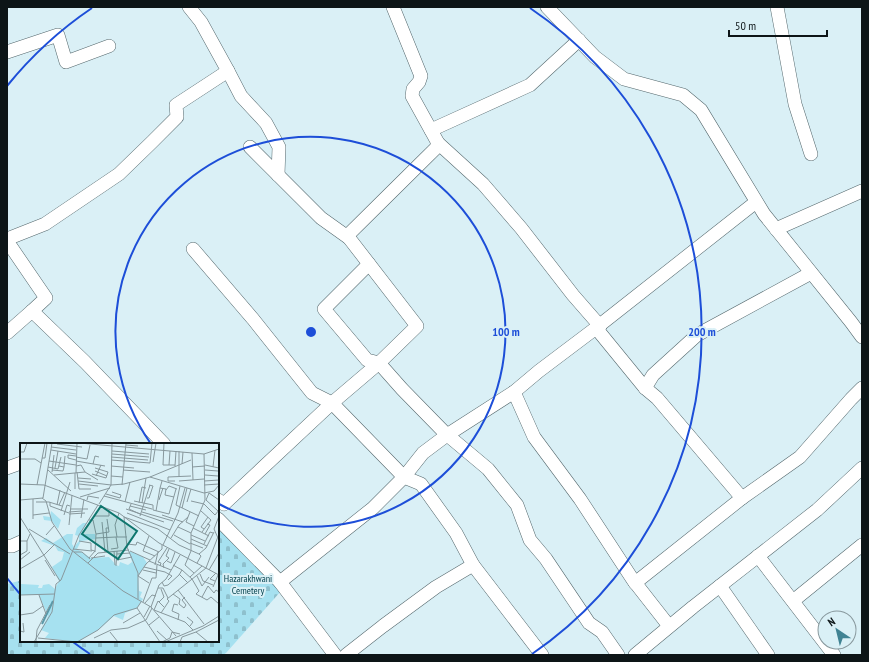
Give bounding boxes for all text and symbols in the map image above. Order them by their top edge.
scale bar [729,12,827,38]
text: 50 m [735,18,756,33]
text: 100 m [492,324,520,339]
text: 200 m [688,324,716,339]
centre of rings [304,325,318,339]
inset map [20,443,219,642]
park label: Hazarakhwani Cemetery [224,572,272,597]
north arrow [817,610,857,650]
text: N [825,614,838,629]

